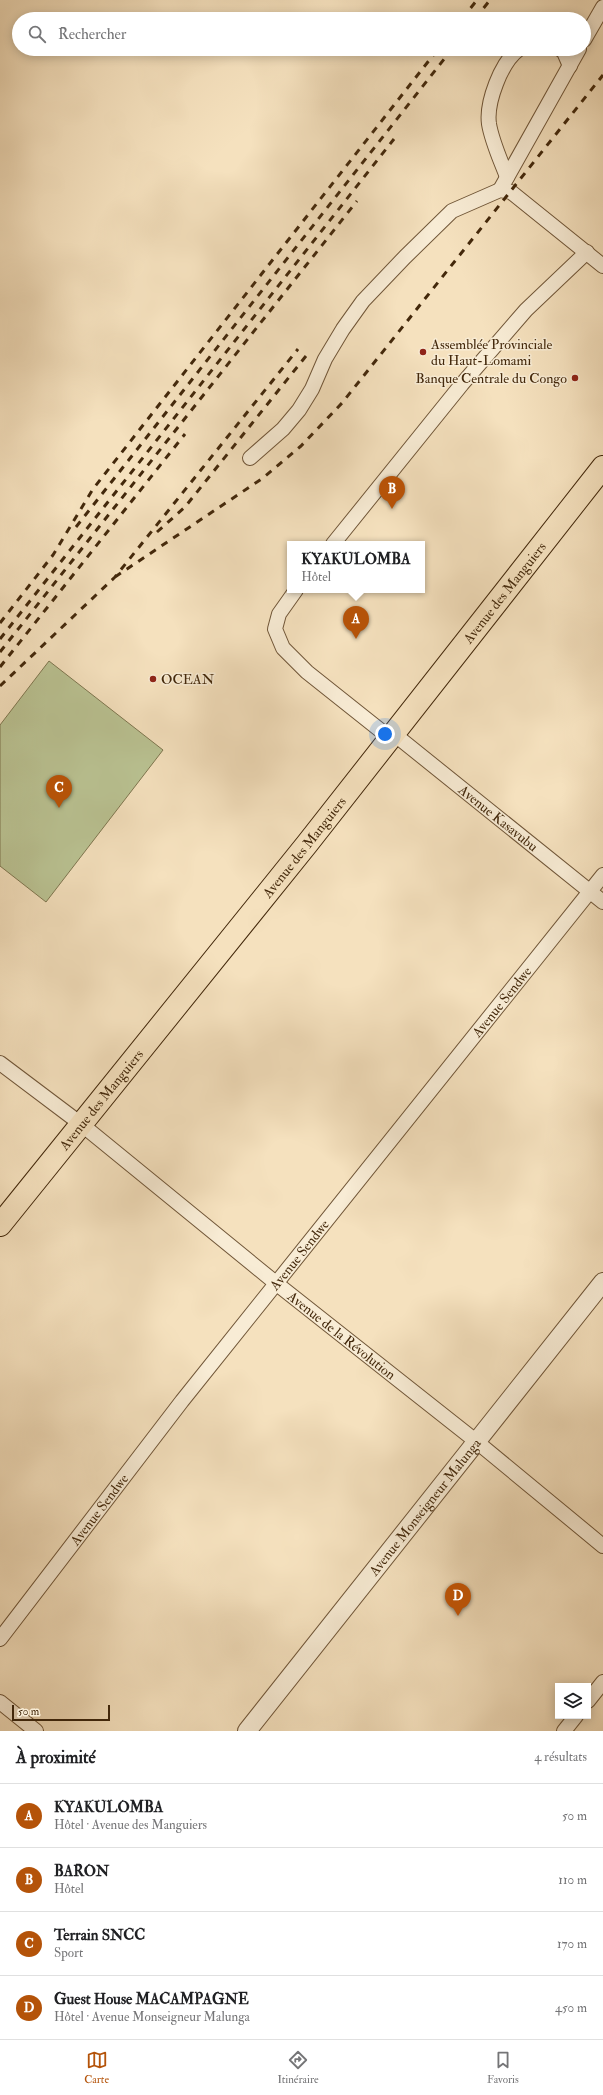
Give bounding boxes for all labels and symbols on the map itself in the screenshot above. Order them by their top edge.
place label: Assemblée Provinciale du Haut-Lomami [430,336,553,369]
marker: Assemblée Provinciale du Haut-Lomami [418,347,428,357]
place label: Banque Centrale du Congo [416,370,567,387]
marker: Banque Centrale du Congo [570,373,580,383]
pin: B [379,476,405,509]
street label: Avenue des Manguiers [459,539,550,648]
pin: A [343,606,369,639]
place label: OCEAN [161,671,215,688]
marker: OCEAN [148,674,158,684]
your location [375,724,395,744]
pin: C [46,775,72,808]
street label: Avenue Kasavubu [454,781,541,855]
street label: Avenue des Manguiers [258,793,350,902]
street label: Avenue Sendwe [468,963,535,1042]
street label: Avenue des Manguiers [55,1046,147,1154]
street label: Avenue Sendwe [265,1216,333,1295]
street label: Avenue de la Révolution [283,1287,399,1383]
street label: Avenue Monseigneur Malunga [365,1435,485,1580]
street label: Avenue Sendwe [66,1471,132,1550]
pin: D [445,1583,471,1616]
scale bar [12,1703,110,1722]

